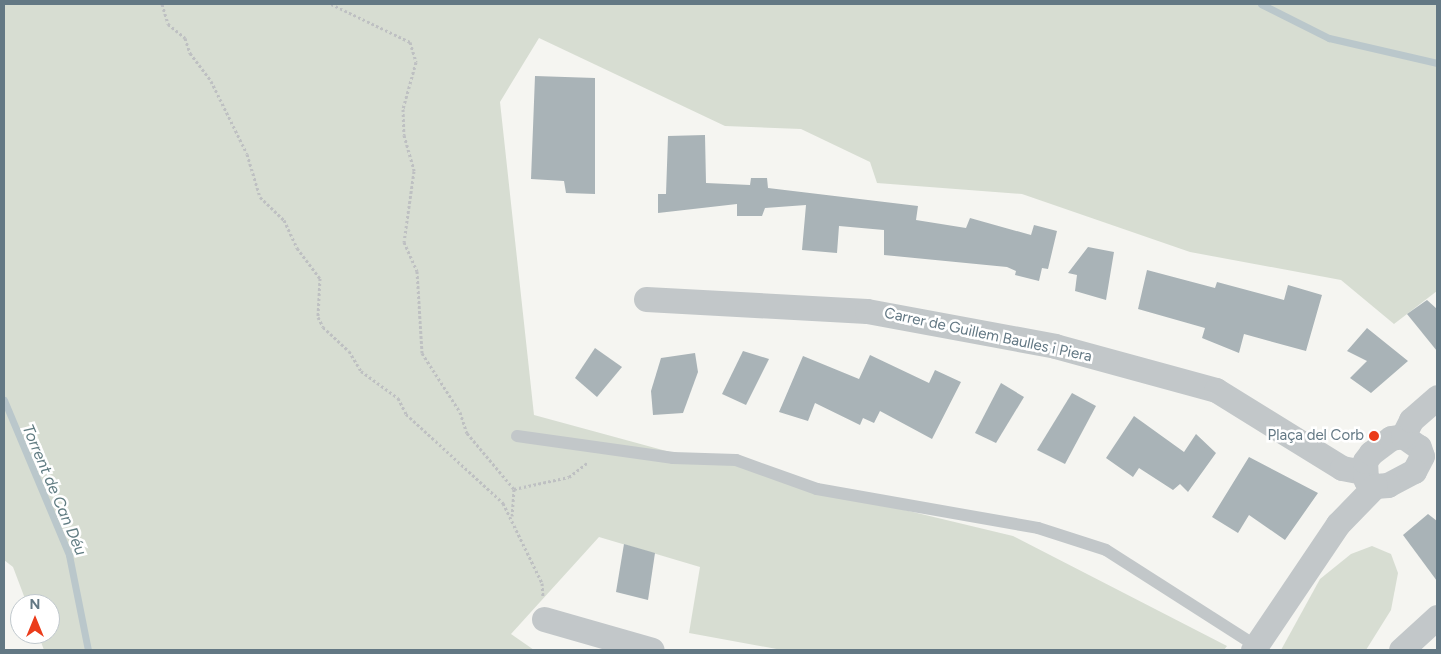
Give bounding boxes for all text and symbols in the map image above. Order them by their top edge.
street label: Carrer de Guillem Baulles i Piera [883,304,1093,366]
water label: Torrent de Can Déu [18,422,90,558]
place label: Plaça del Corb [1268,427,1364,445]
marker: Plaça del Corb [1368,430,1380,442]
north arrow [10,594,60,644]
text: N [30,596,40,613]

